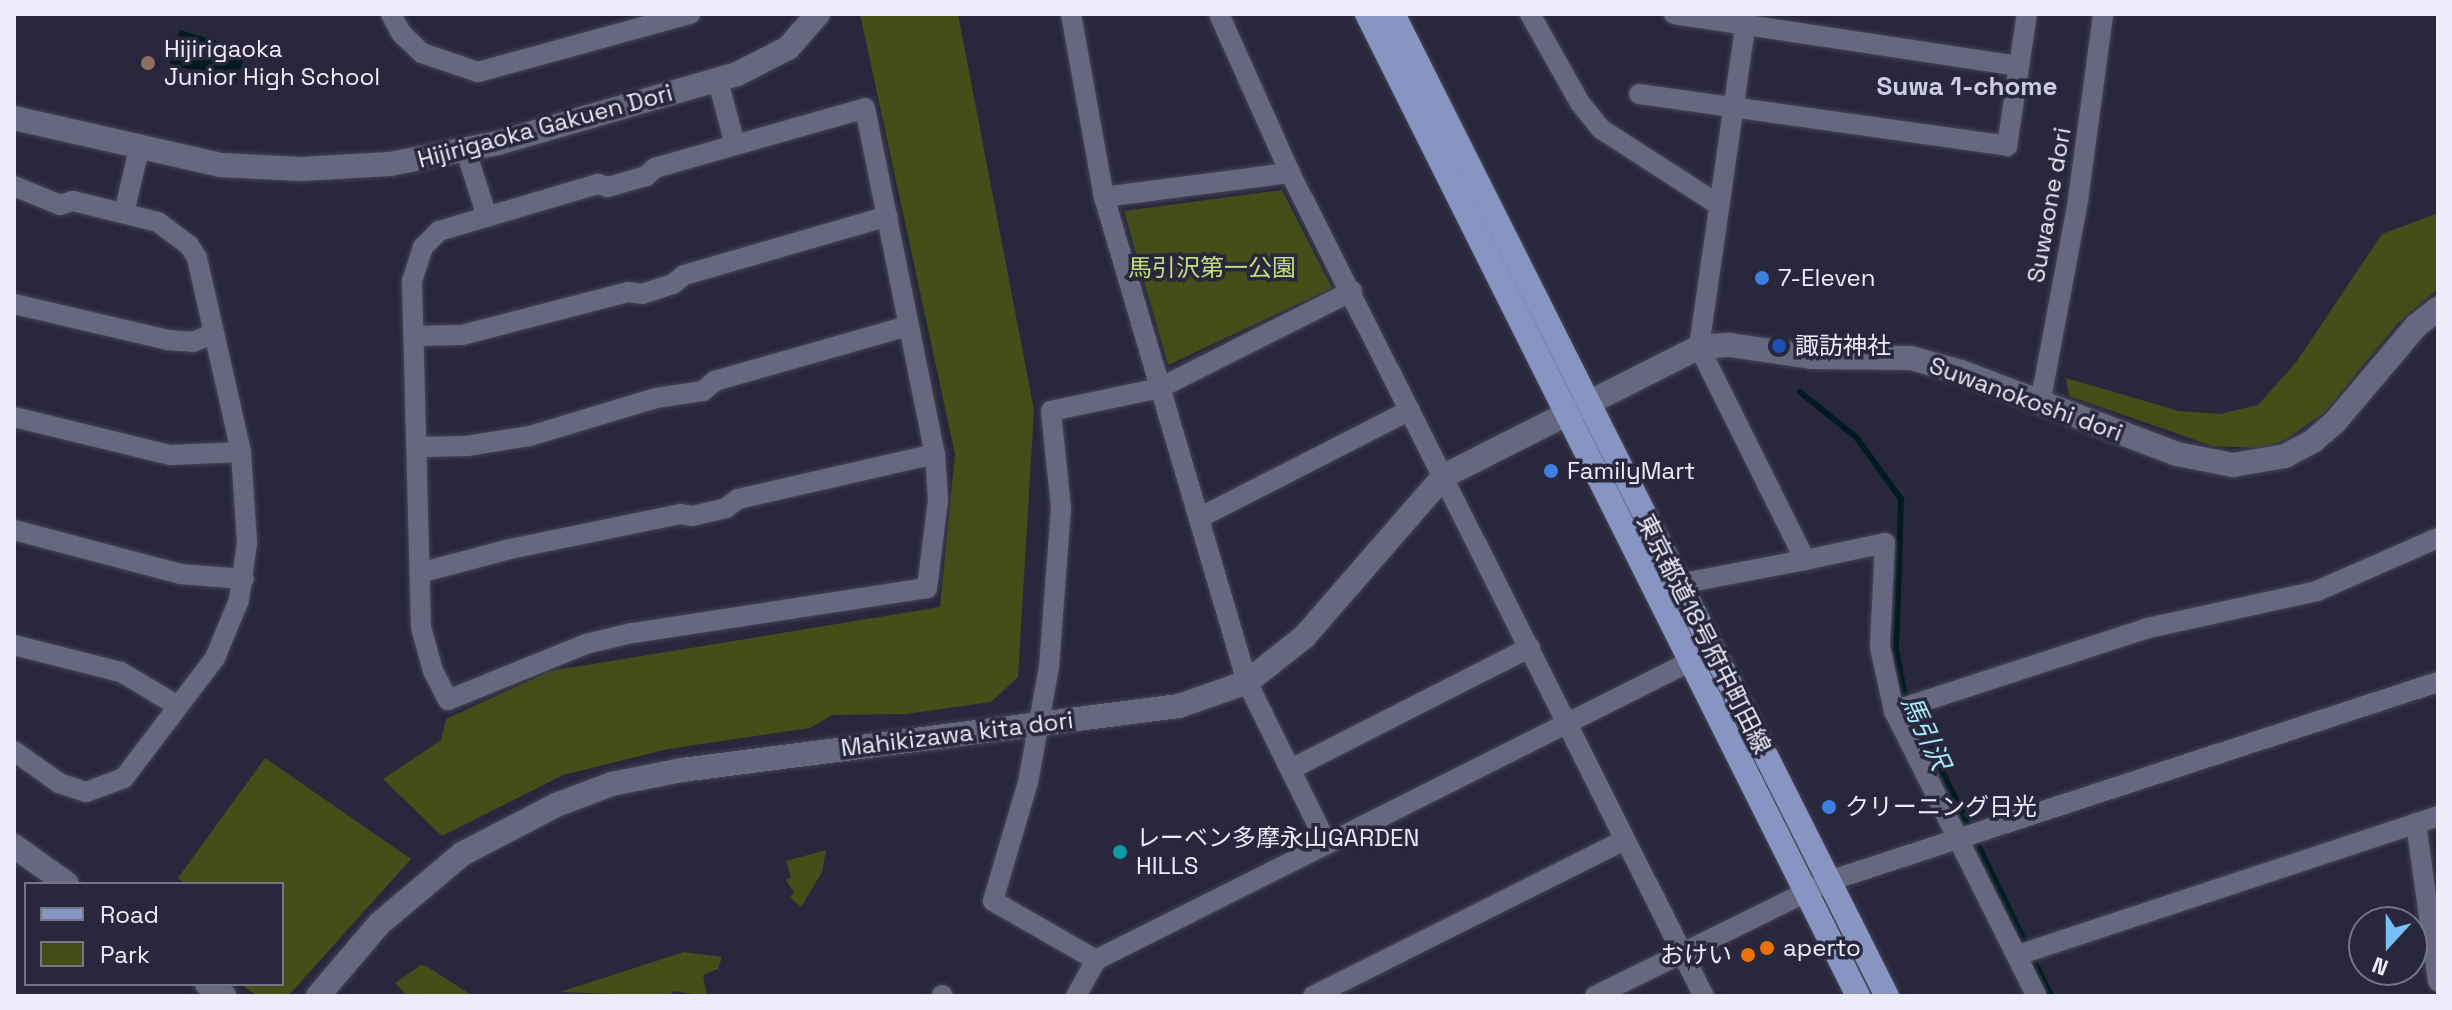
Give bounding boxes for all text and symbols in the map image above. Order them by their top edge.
place label: Hijirigaoka Junior High School [164,35,380,91]
marker: Hijirigaoka Junior High School [139,54,157,72]
district label: Suwa 1-chome [1876,71,2058,103]
street label: Hijirigaoka Gakuen Dori [414,78,676,174]
street label: Suwaone dori [2021,125,2077,285]
park label: 馬引沢第一公園 [1128,254,1296,282]
place label: 7-Eleven [1778,264,1876,292]
marker: 7-Eleven [1753,269,1771,287]
place label: 諏訪神社 [1795,332,1891,360]
marker: 諏訪神社 [1770,337,1788,355]
street label: Suwanokoshi dori [1925,351,2127,447]
place label: FamilyMart [1567,457,1695,485]
marker: FamilyMart [1542,462,1560,480]
street label: 東京都道18号府中町田線 [1631,509,1777,759]
water label: 馬引沢 [1894,691,1956,775]
street label: Mahikizawa kita dori [839,705,1075,763]
place label: クリーニング日光 [1845,793,2037,821]
marker: クリーニング日光 [1820,798,1838,816]
place label: レーベン多摩永山GARDEN HILLS [1136,824,1419,880]
marker: レーベン多摩永山GARDEN HILLS [1111,843,1129,861]
legend [24,882,284,986]
text: Road [100,899,159,930]
north arrow [2348,906,2428,986]
place label: aperto [1783,934,1861,962]
text: Park [100,939,150,970]
marker: aperto [1758,939,1776,957]
place label: おけい [1660,941,1732,969]
marker: おけい [1739,946,1757,964]
text: N [2368,951,2392,982]

